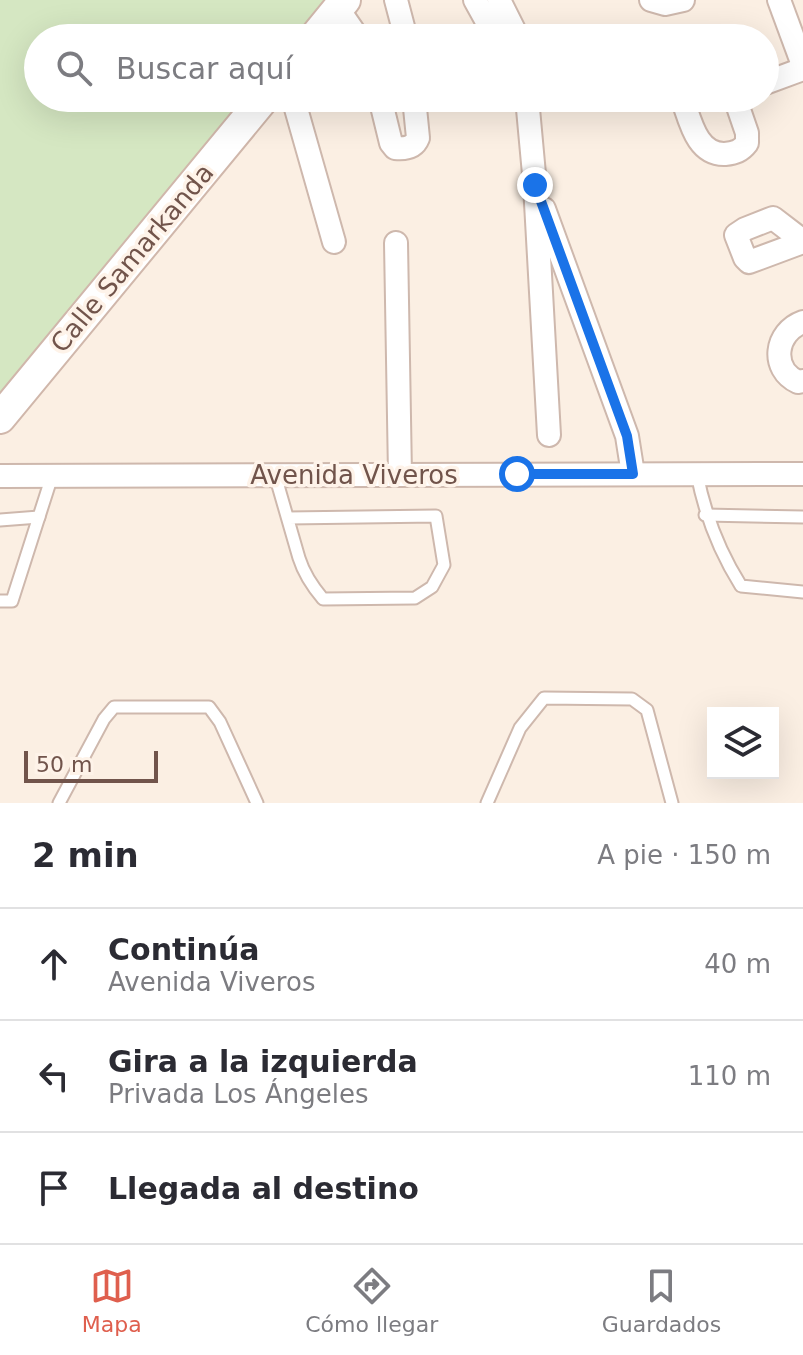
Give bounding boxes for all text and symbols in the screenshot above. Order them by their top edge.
search box [24,24,779,112]
icon: search [52,46,96,90]
text: Buscar aquí [116,51,293,86]
street label: Calle Samarkanda [44,158,220,358]
route end [517,167,553,203]
route start [499,456,535,492]
street label: Avenida Viveros [250,460,458,490]
map controls [707,707,779,779]
button: layers [707,707,779,779]
scale bar [24,747,158,783]
text: 50 m [36,752,92,777]
text: 2 min [32,835,139,875]
text: A pie · 150 m [597,840,771,870]
text: Continúa [108,932,260,967]
icon: ahead [32,942,76,986]
text: 40 m [704,949,771,979]
text: Avenida Viveros [108,967,315,997]
text: Gira a la izquierda [108,1044,418,1079]
icon: left [32,1054,76,1098]
text: 110 m [688,1061,771,1091]
text: Privada Los Ángeles [108,1079,368,1109]
icon: arrive [32,1166,76,1210]
text: Llegada al destino [108,1171,419,1206]
tab: Mapa [82,1264,142,1337]
tab: Cómo llegar [305,1264,438,1337]
tab: Guardados [602,1264,721,1337]

